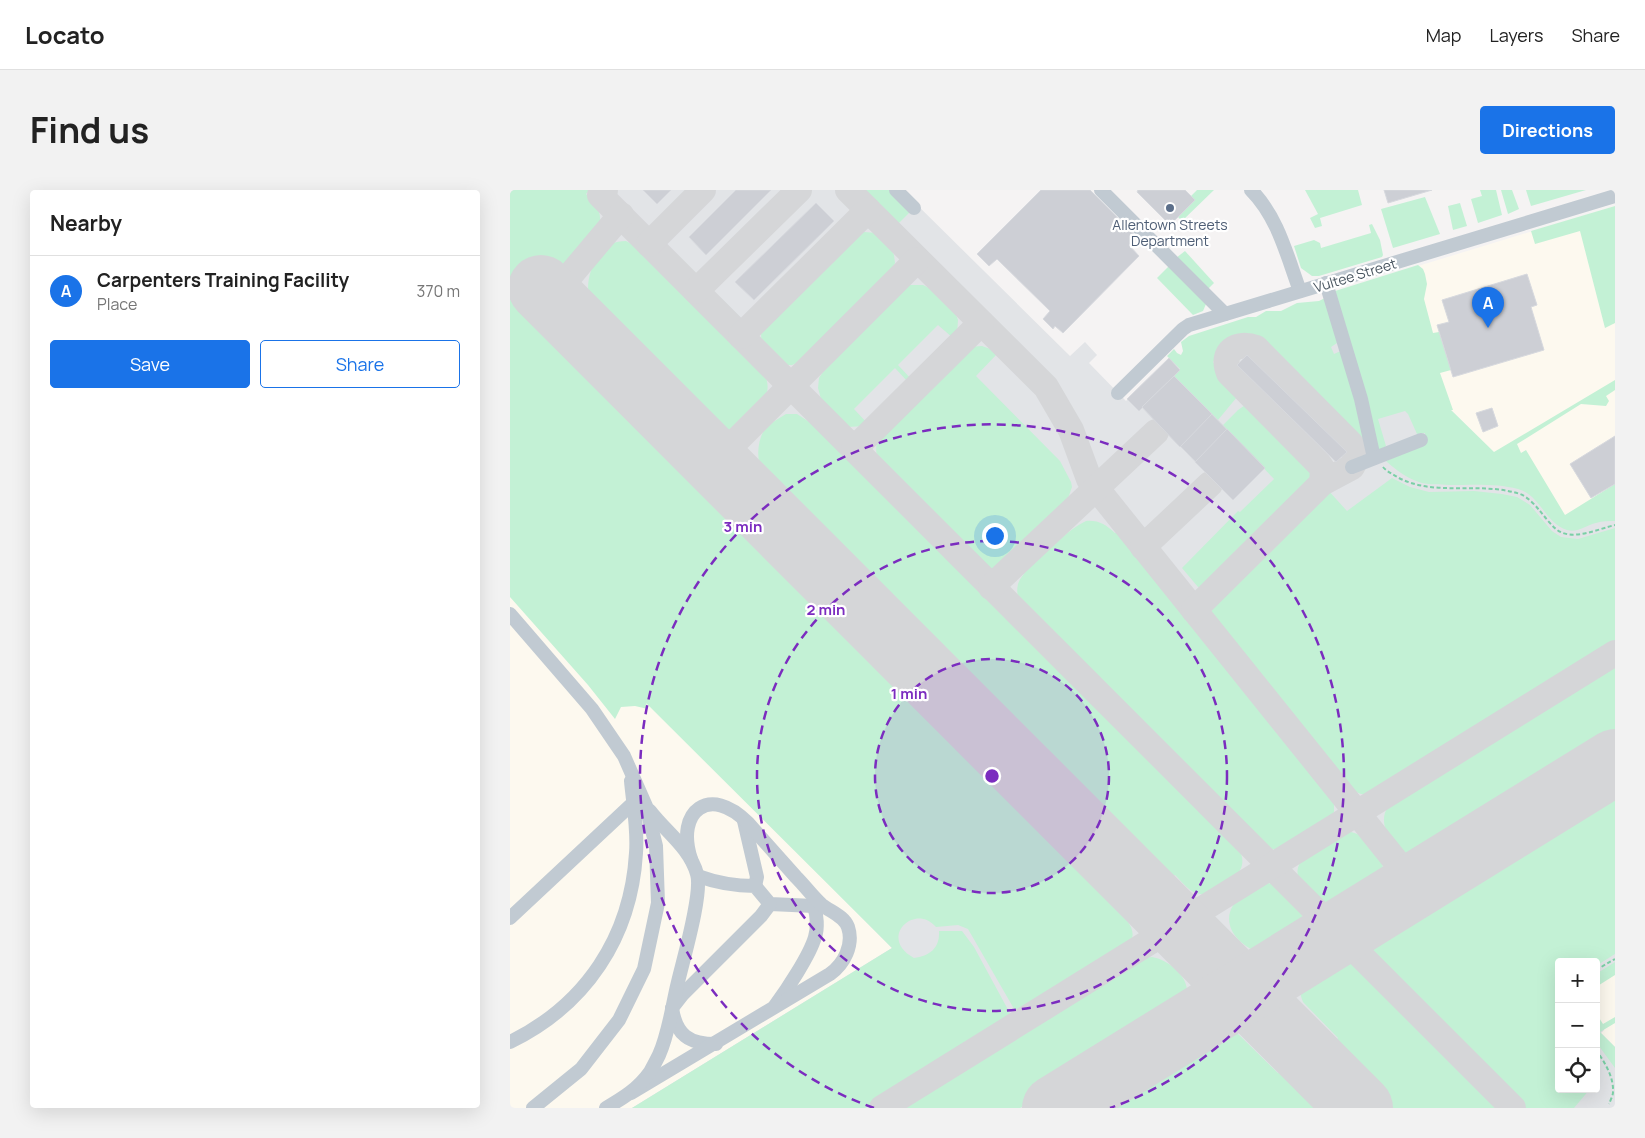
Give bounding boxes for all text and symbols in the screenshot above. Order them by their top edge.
text: Locato [25,18,105,51]
text: Map [1426,23,1461,47]
text: Layers [1489,23,1543,47]
text: Share [1571,23,1620,47]
text: Find us [30,106,149,154]
button: Directions [1480,106,1615,154]
marker: Allentown Streets Department [1164,202,1176,214]
text: Nearby [50,209,122,237]
place label: Allentown Streets Department [1112,215,1228,250]
street label: Vultee Street [1311,253,1399,297]
text: Carpenters Training Facility [97,267,349,293]
text: A [61,280,71,302]
text: 370 m [417,280,460,302]
pin: A [1472,287,1504,328]
text: Place [97,293,137,315]
button: Save [50,340,250,388]
button: Share [260,340,460,388]
text: 3 min [724,516,762,537]
your location [982,523,1008,549]
text: 2 min [806,599,846,620]
text: 1 min [891,683,927,704]
centre of rings [983,767,1001,785]
map controls [1555,958,1600,1093]
button: + [1555,958,1600,1003]
button: − [1555,1003,1600,1048]
button: locate [1555,1048,1600,1093]

